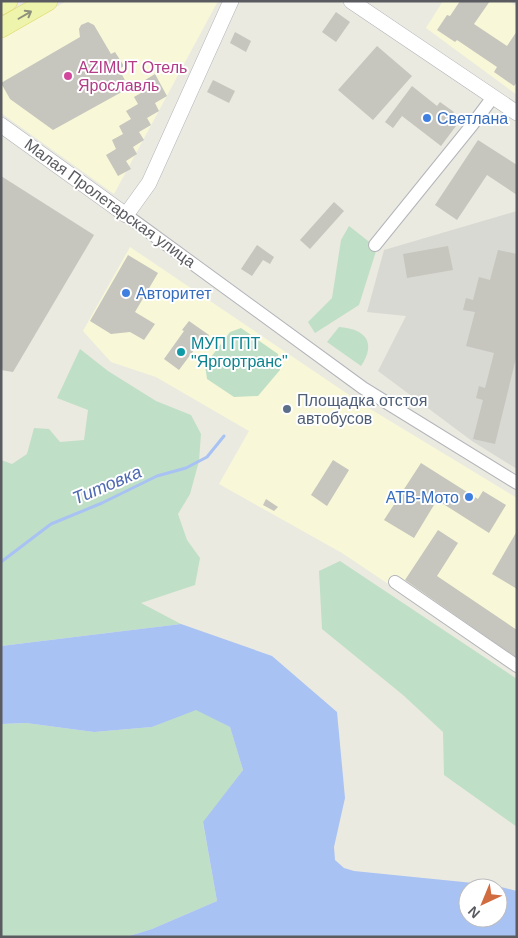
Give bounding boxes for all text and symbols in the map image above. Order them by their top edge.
one-way arrow [17,9,31,19]
place label: AZIMUT Отель Ярославль [78,59,187,94]
marker: AZIMUT Отель Ярославль [62,70,74,82]
place label: Светлана [437,110,508,127]
marker: Светлана [421,112,433,124]
street label: Малая Пролетарская улица [21,135,199,271]
place label: Авторитет [136,285,212,302]
marker: Авторитет [120,287,132,299]
place label: МУП ГПТ "Яргортранс" [191,335,288,370]
marker: МУП ГПТ "Яргортранс" [175,346,187,358]
place label: Площадка отстоя автобусов [297,392,427,427]
marker: Площадка отстоя автобусов [281,403,293,415]
water label: Титовка [69,462,145,508]
place label: АТВ-Мото [386,489,459,506]
marker: АТВ-Мото [463,491,475,503]
north arrow [458,878,508,928]
text: N [465,903,483,922]

